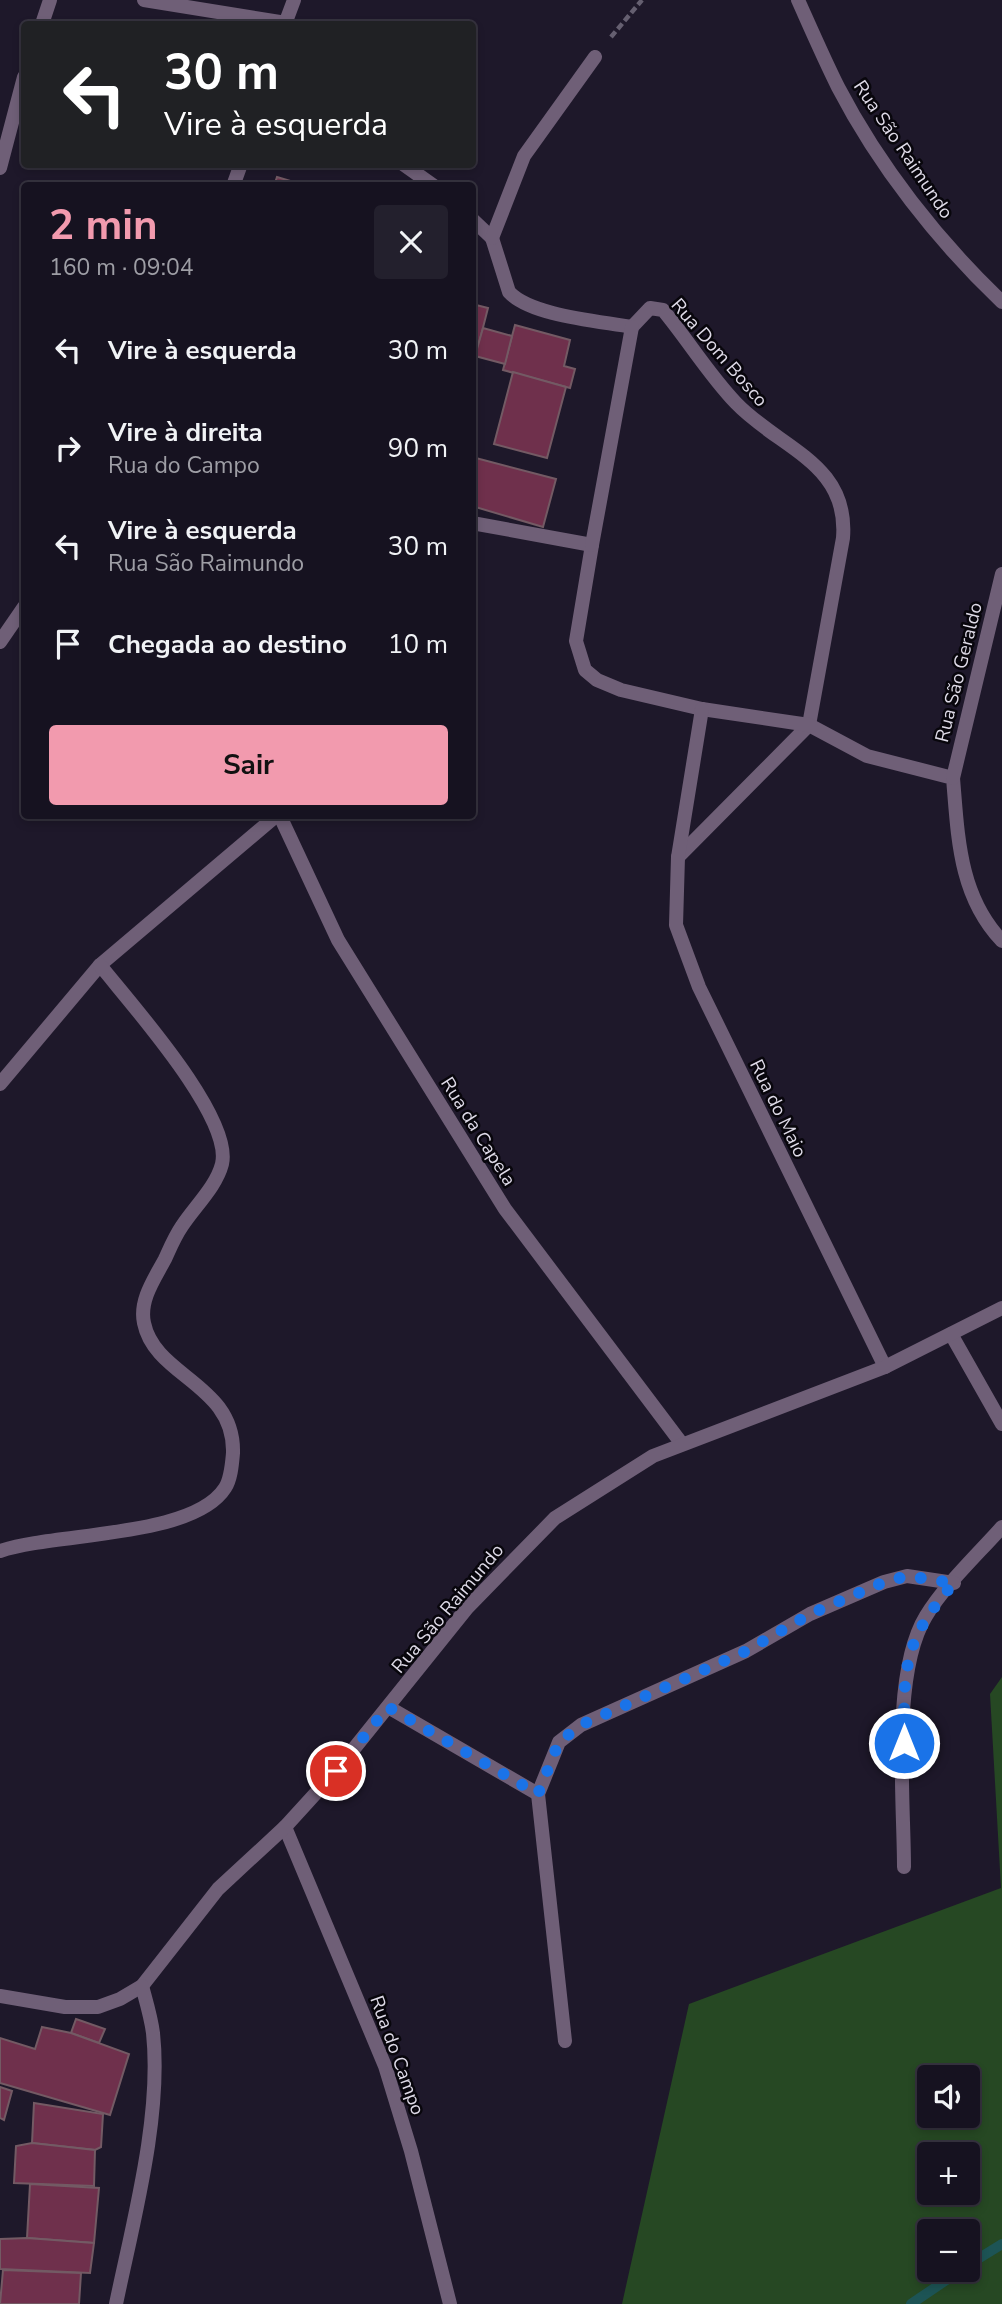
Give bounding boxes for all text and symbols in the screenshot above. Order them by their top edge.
text: 30 m [164,39,279,106]
icon: left [49,49,140,140]
street label: Rua São Raimundo [847,75,959,224]
text: Vire à esquerda [164,103,388,146]
text: 2 min [49,197,158,254]
button: close [374,205,448,279]
text: 160 m · 09:04 [49,252,194,283]
street label: Rua Dom Bosco [665,293,774,412]
icon: left [49,331,87,369]
text: Vire à esquerda [108,333,297,368]
text: 30 m [388,333,448,368]
text: Vire à direita [108,415,263,450]
icon: right [49,429,87,467]
text: 90 m [388,431,448,466]
text: Rua do Campo [108,450,260,481]
text: Vire à esquerda [108,513,297,548]
icon: left [49,527,87,565]
text: 30 m [388,529,448,564]
text: Rua São Raimundo [108,548,304,579]
street label: Rua São Geraldo [929,600,989,745]
icon: arrive [49,625,87,663]
text: Chegada ao destino [108,627,347,662]
text: 10 m [388,627,448,662]
button: Sair [49,725,448,805]
street label: Rua do Maio [743,1055,813,1162]
street label: Rua da Capela [434,1072,522,1191]
street label: Rua São Raimundo [386,1538,510,1679]
position arrow [867,1706,941,1780]
pin [306,1741,366,1801]
icon: arrive [317,1752,355,1790]
street label: Rua do Campo [363,1992,431,2119]
map controls [917,2065,980,2282]
button: sound [917,2065,980,2128]
button: + [917,2142,980,2205]
button: − [917,2219,980,2282]

